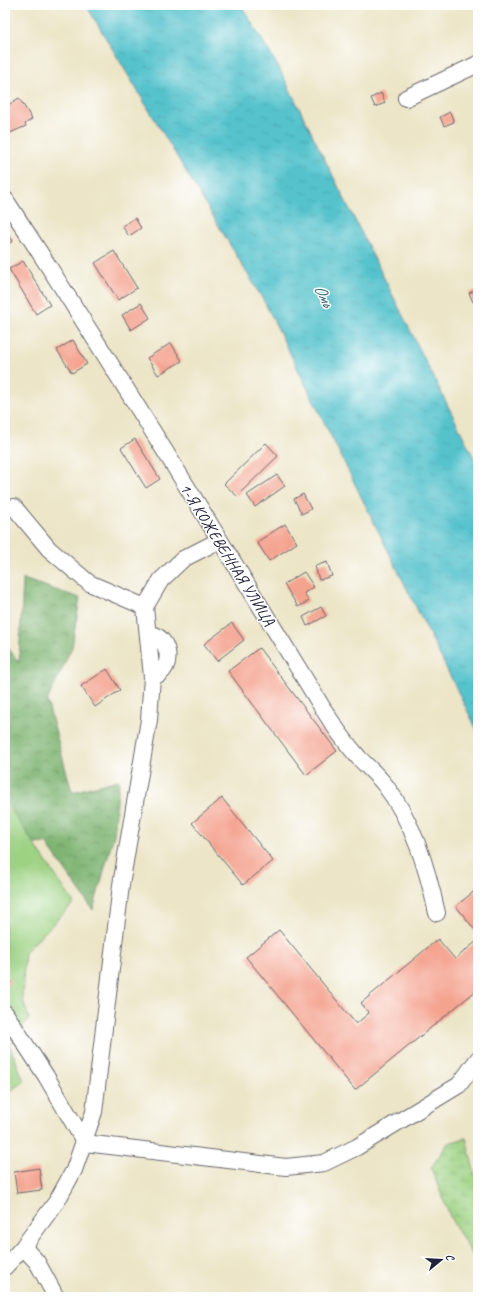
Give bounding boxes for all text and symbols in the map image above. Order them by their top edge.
water label: Омь [309,281,339,312]
street label: 1-Я КОЖЕВЕННАЯ УЛИЦА [175,480,280,630]
north arrow [421,1240,461,1280]
text: С [443,1252,458,1263]

